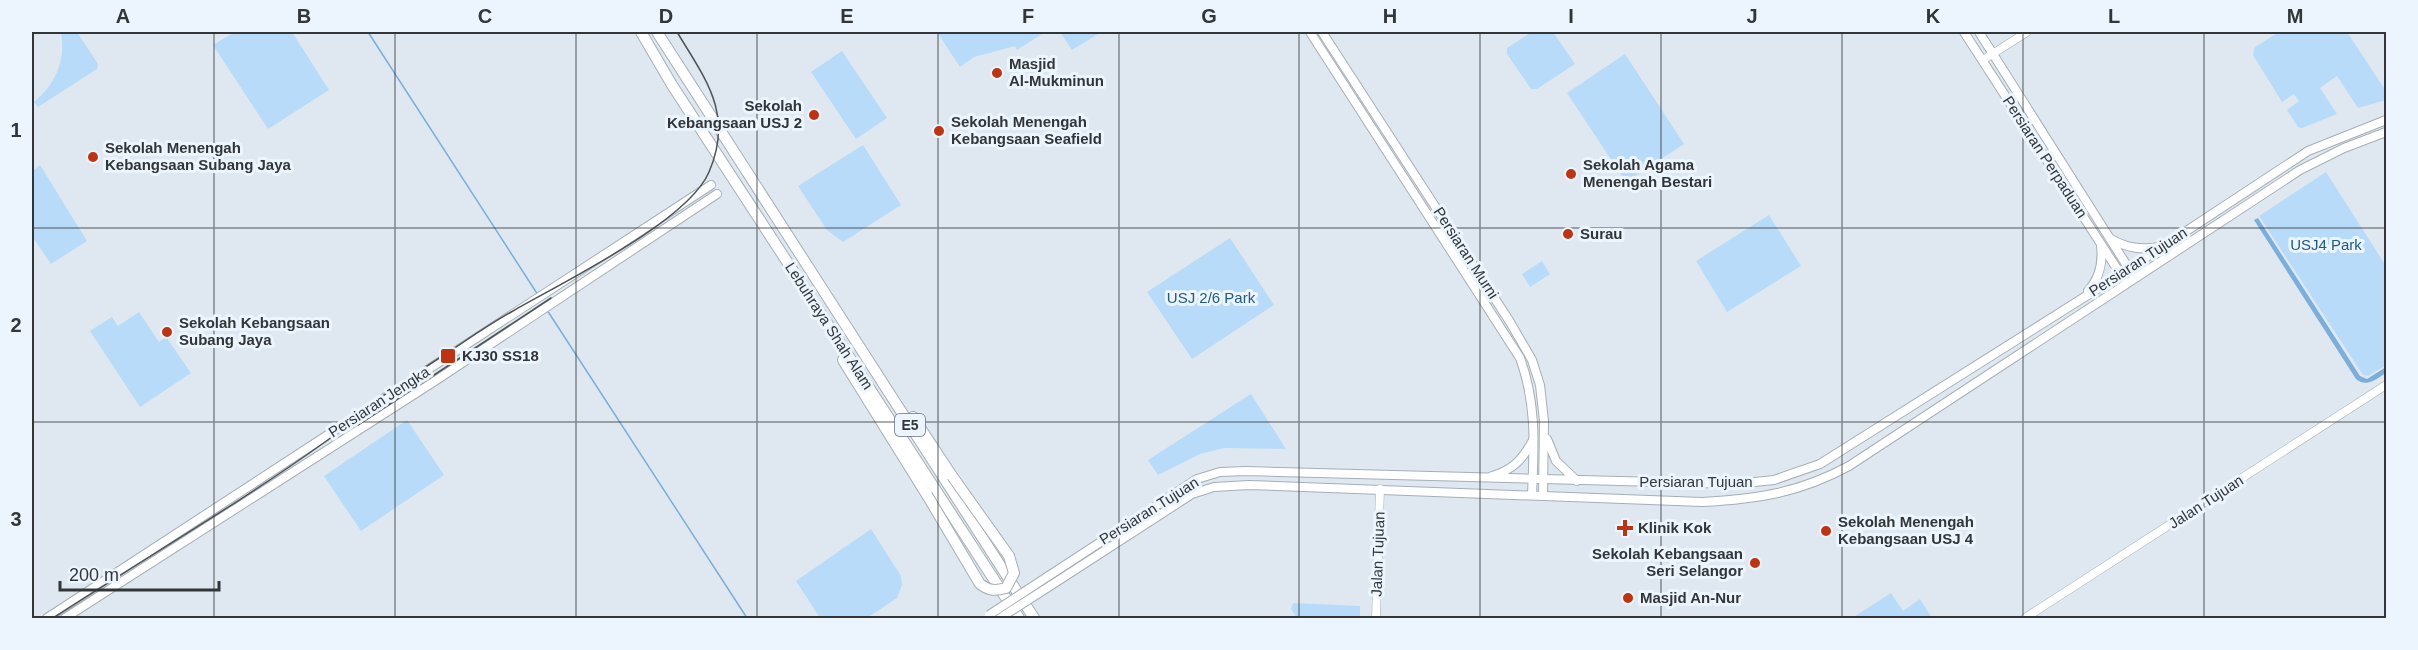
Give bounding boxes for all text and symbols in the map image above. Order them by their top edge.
text: A [116,5,130,27]
text: B [297,5,311,27]
text: C [478,5,492,27]
text: D [659,5,673,27]
text: E [840,5,854,27]
text: F [1022,5,1034,27]
text: G [1201,5,1217,27]
text: H [1383,5,1397,27]
text: I [1568,5,1574,27]
text: J [1746,5,1758,27]
text: K [1926,5,1941,27]
text: L [2108,5,2120,27]
text: M [2287,5,2303,27]
place label: Masjid Al-Mukminun [1009,55,1104,89]
marker: Masjid Al-Mukminun [990,66,1004,80]
street label: Persiaran Perpaduan [2000,93,2091,221]
place label: Sekolah Kebangsaan USJ 2 [667,97,802,131]
marker: Sekolah Kebangsaan USJ 2 [807,108,821,122]
place label: Sekolah Menengah Kebangsaan Seafield [951,113,1102,147]
text: 1 [10,119,22,141]
marker: Sekolah Menengah Kebangsaan Seafield [932,124,946,138]
place label: Sekolah Menengah Kebangsaan Subang Jaya [105,139,292,173]
marker: Sekolah Menengah Kebangsaan Subang Jaya [86,150,100,164]
place label: Sekolah Agama Menengah Bestari [1583,156,1712,190]
marker: Sekolah Agama Menengah Bestari [1564,167,1578,181]
street label: Persiaran Murni [1430,204,1502,302]
street label: Persiaran Tujuan [2086,224,2190,300]
place label: Surau [1580,225,1623,242]
marker: Surau [1561,227,1575,241]
park label: USJ4 Park [2290,236,2362,253]
street label: Lebuhraya Shah Alam [782,259,877,392]
park label: USJ 2/6 Park [1167,289,1256,306]
text: 2 [10,314,22,336]
place label: Sekolah Kebangsaan Subang Jaya [179,314,330,348]
marker: Sekolah Kebangsaan Subang Jaya [160,325,174,339]
marker: KJ30 SS18 [439,347,457,365]
place label: KJ30 SS18 [462,347,539,364]
street label: Persiaran Jengka [325,362,433,440]
road number: E5 [895,414,925,436]
street label: Jalan Tujuan [2165,471,2246,532]
street label: Persiaran Tujuan [1096,473,1201,548]
street label: Persiaran Tujuan [1639,473,1753,490]
text: 3 [10,508,22,530]
street label: Jalan Tujuan [1368,511,1387,597]
place label: Sekolah Menengah Kebangsaan USJ 4 [1838,513,1974,547]
marker: Klinik Kok [1616,519,1634,537]
place label: Klinik Kok [1638,519,1712,536]
marker: Sekolah Menengah Kebangsaan USJ 4 [1819,524,1833,538]
place label: Sekolah Kebangsaan Seri Selangor [1592,545,1743,579]
scale bar [60,554,219,592]
marker: Sekolah Kebangsaan Seri Selangor [1748,556,1762,570]
text: 200 m [69,565,119,585]
place label: Masjid An-Nur [1640,589,1741,606]
marker: Masjid An-Nur [1621,591,1635,605]

